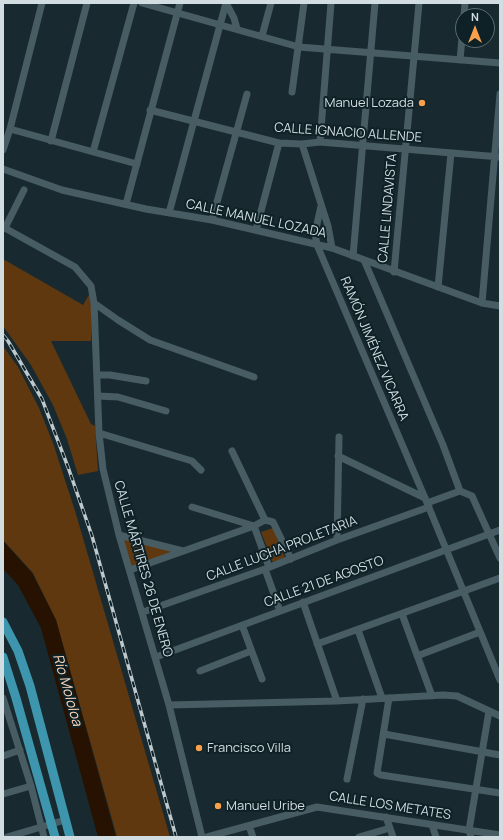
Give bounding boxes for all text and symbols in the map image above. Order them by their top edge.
north arrow [455,8,495,48]
text: N [471,9,479,24]
place label: Manuel Lozada [324,95,414,111]
marker: Manuel Lozada [417,98,427,108]
street label: CALLE IGNACIO ALLENDE [274,120,422,146]
street label: CALLE LINDAVISTA [375,153,401,263]
street label: CALLE MANUEL LOZADA [184,196,328,242]
street label: RAMÓN JIMÉNEZ VICARRA [336,274,412,424]
street label: CALLE MÁRTIRES 26 DE ENERO [110,479,176,659]
street label: CALLE LUCHA PROLETARIA [204,513,360,585]
street label: CALLE 21 DE AGOSTO [262,553,386,611]
water label: Río Mololoa [49,652,85,728]
place label: Francisco Villa [207,740,291,756]
marker: Francisco Villa [194,743,204,753]
street label: CALLE LOS METATES [328,789,452,823]
place label: Manuel Uribe [226,798,305,814]
marker: Manuel Uribe [213,801,223,811]

